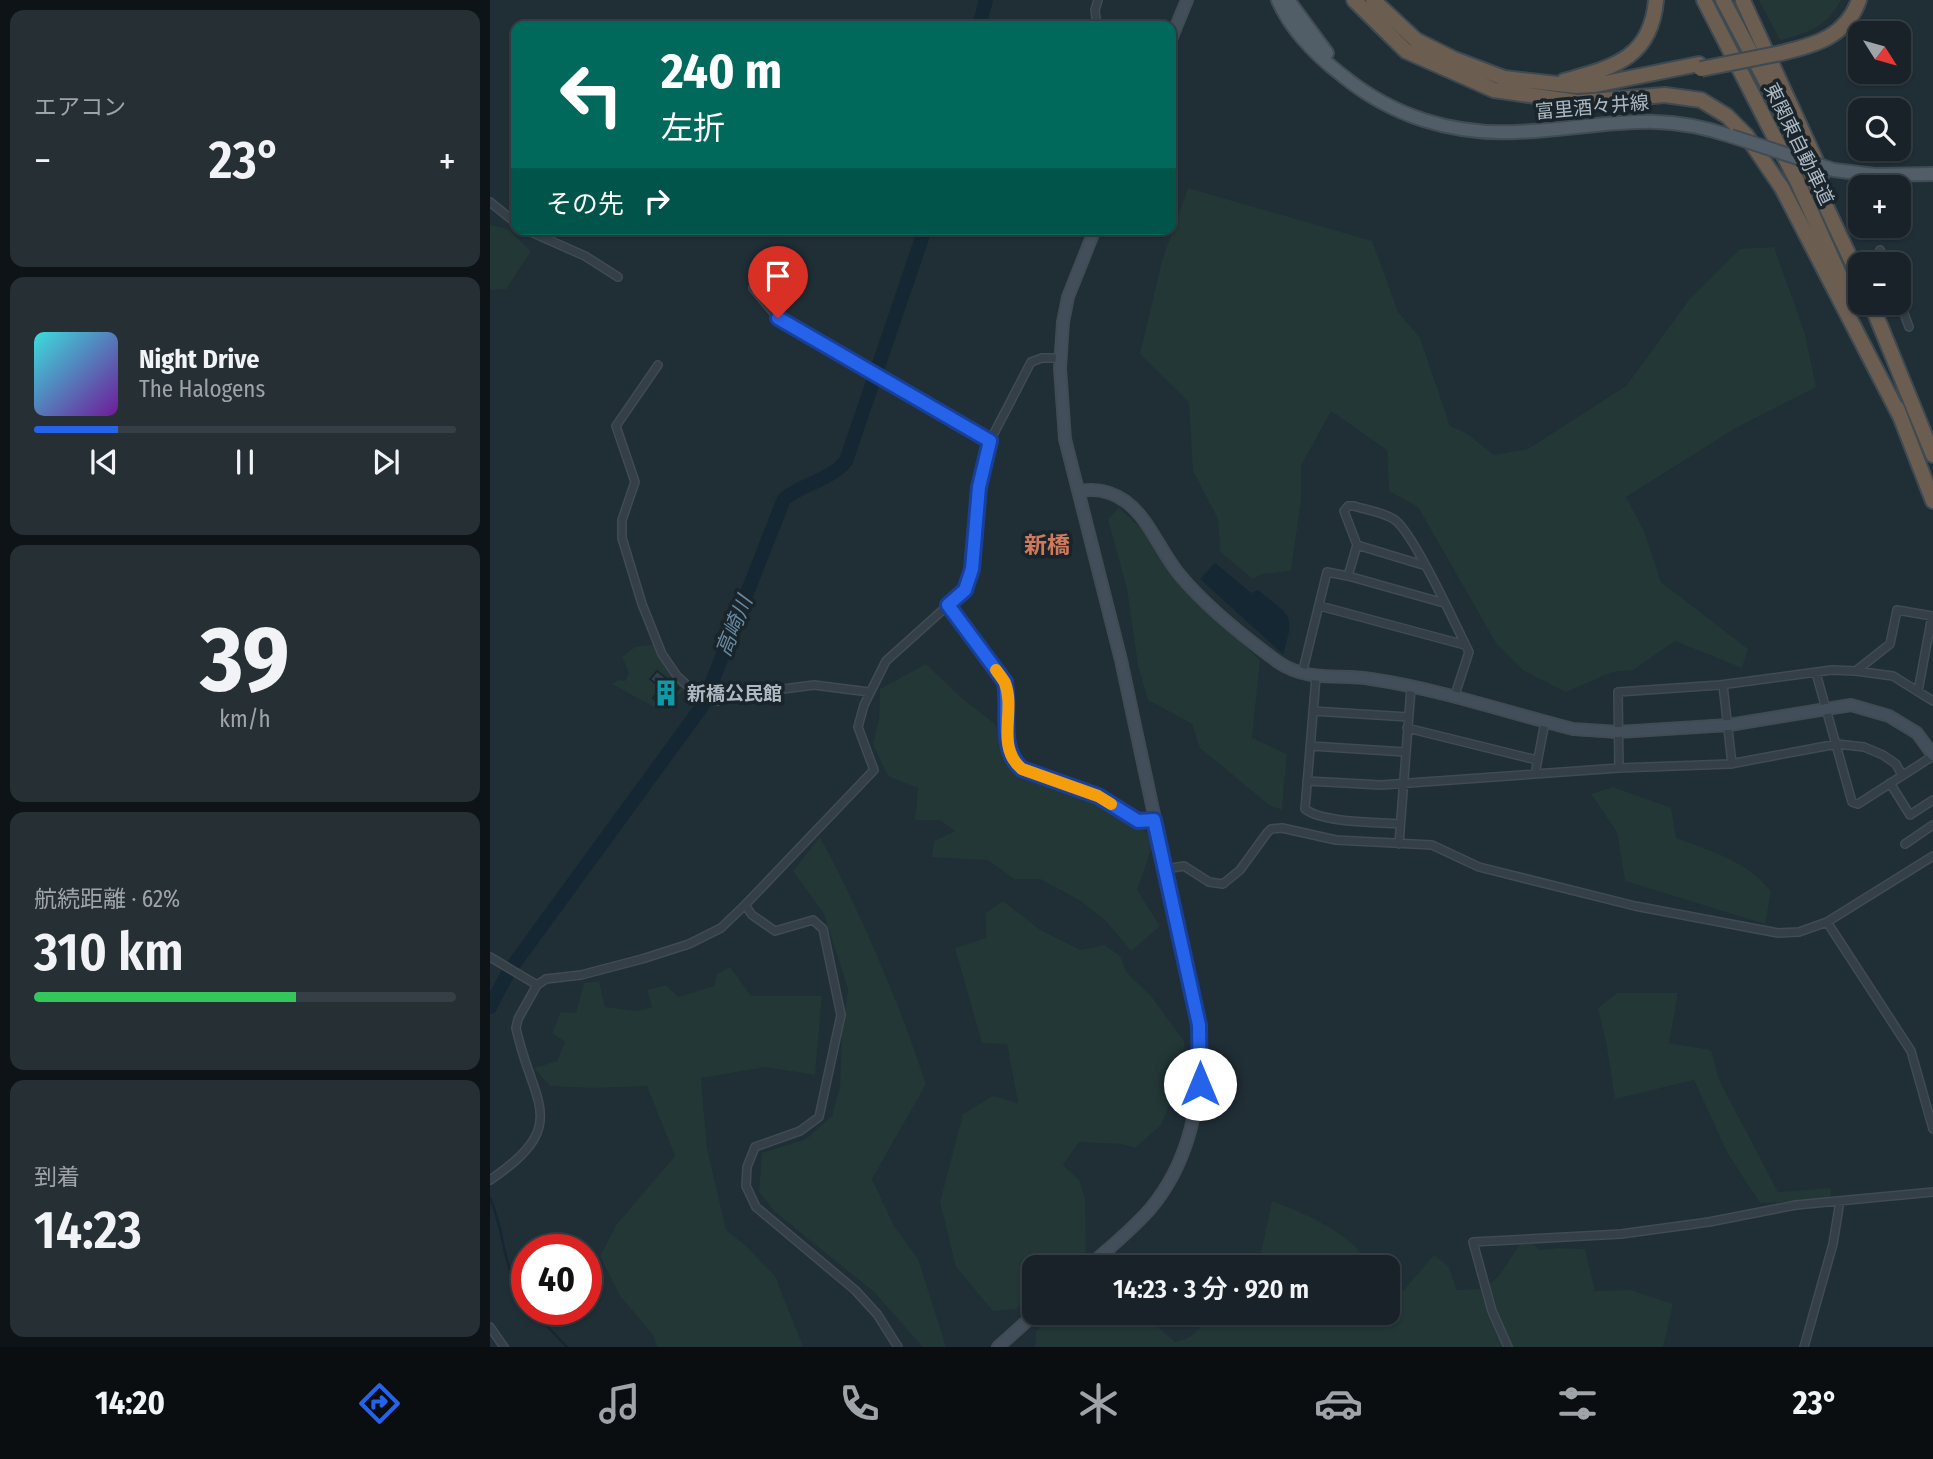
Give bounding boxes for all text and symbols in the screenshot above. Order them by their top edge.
north arrow [1848,21,1911,84]
map controls [1848,21,1911,315]
text: 240 m [661,42,782,101]
icon: left [546,49,637,140]
street label: 東関東自動車道 [1760,79,1838,209]
street label: 富里酒々井線 [1534,91,1650,123]
text: エアコン [34,93,126,121]
button: search [1848,98,1911,161]
text: 左折 [661,109,725,147]
text: 23° [209,129,281,192]
text: − [34,138,51,184]
text: + [439,138,456,184]
button: + [1848,175,1911,238]
icon: right [638,182,676,220]
text: その先 [546,189,624,220]
pin [748,246,808,318]
button: − [1848,252,1911,315]
icon: arrive [759,257,797,295]
text: Night Drive [139,344,259,375]
text: The Halogens [139,375,265,403]
icon: previous [85,443,123,481]
icon: pause [226,443,264,481]
icon: next [367,443,405,481]
district label: 新橋 [1024,531,1070,559]
water label: 高崎川 [710,590,759,660]
text: 39 [200,605,290,714]
building icon: 新橋公民館 [651,678,681,708]
place label: 新橋公民館 [687,682,782,705]
text: km/h [219,705,271,733]
text: 航続距離 · 62% [34,885,180,913]
text: 310 km [34,921,184,984]
position arrow [1163,1047,1237,1121]
text: 到着 [34,1163,80,1191]
text: 14:23 [34,1199,142,1262]
speed limit sign: 40 [511,1234,602,1325]
text: 14:23 · 3 分 · 920 m [1113,1274,1309,1305]
icon: directions [355,1379,404,1428]
icon: music [595,1379,644,1428]
icon: phone [835,1379,884,1428]
icon: climate [1074,1379,1123,1428]
icon: car [1314,1379,1363,1428]
icon: filters [1553,1379,1602,1428]
text: 14:20 [95,1384,165,1422]
text: 23° [1793,1384,1838,1422]

